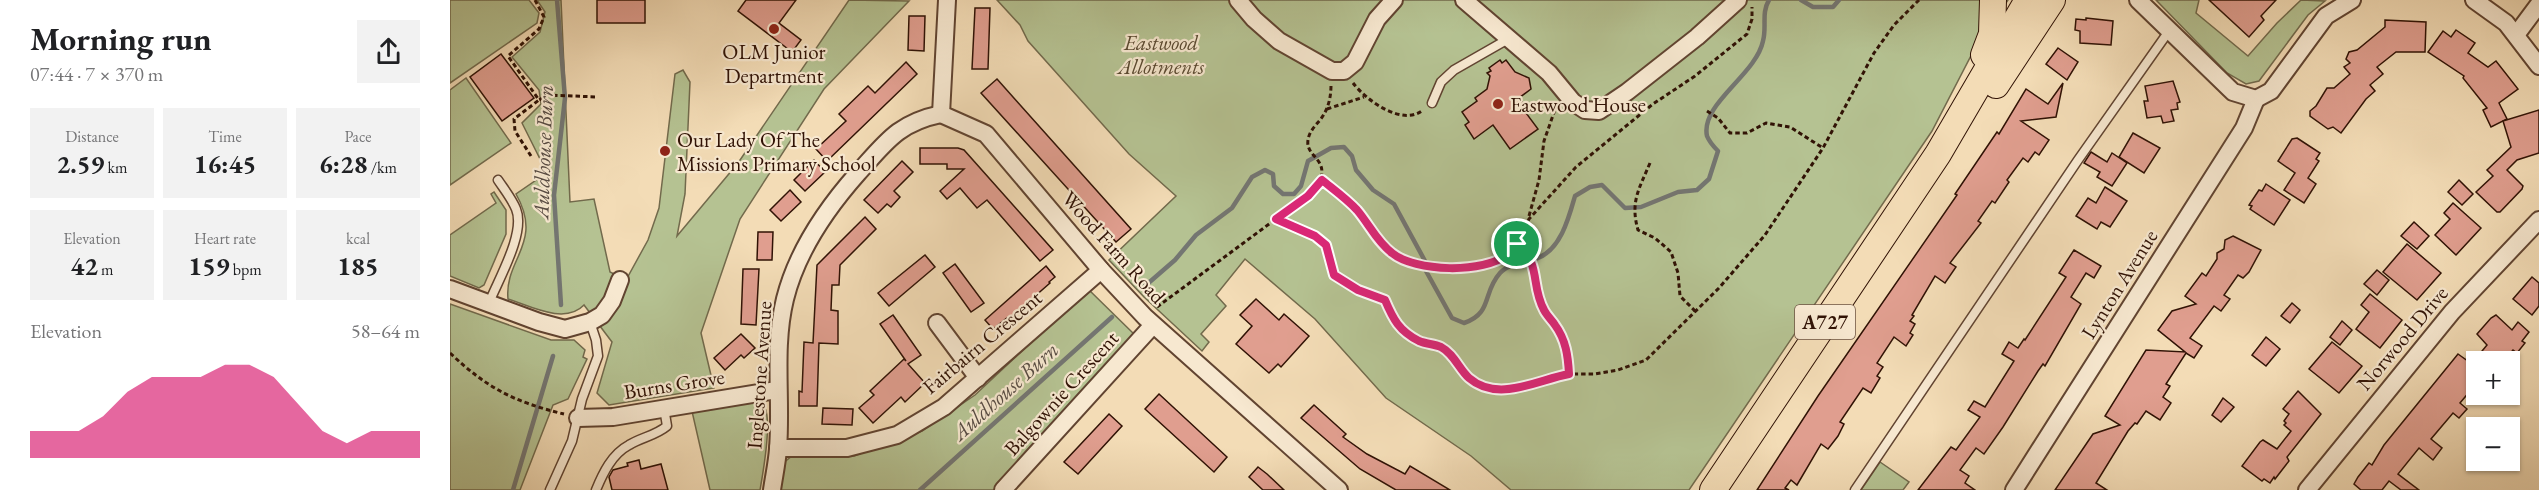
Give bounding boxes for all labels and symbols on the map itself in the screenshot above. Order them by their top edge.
marker: OLM Junior Department [767,22,781,36]
park label: Eastwood Allotments [1116,29,1204,80]
place label: OLM Junior Department [722,38,826,89]
water label: Auldhouse Burn [526,84,560,222]
place label: Eastwood House [1510,91,1646,118]
marker: Eastwood House [1491,97,1505,111]
place label: Our Lady Of The Missions Primary School [677,126,876,177]
marker: Our Lady Of The Missions Primary School [658,144,672,158]
street label: Wood Farm Road [1056,185,1172,309]
pin [1491,218,1542,269]
street label: Lynton Avenue [2075,224,2163,344]
street label: Norwood Drive [2350,280,2454,396]
street label: Fairbairn Crescent [917,284,1048,400]
street label: Inglestone Avenue [740,300,778,450]
road number: A727 [1795,305,1855,339]
street label: Balgownie Crescent [998,325,1124,461]
water label: Auldhouse Burn [944,335,1065,448]
street label: Burns Grove [622,363,726,405]

